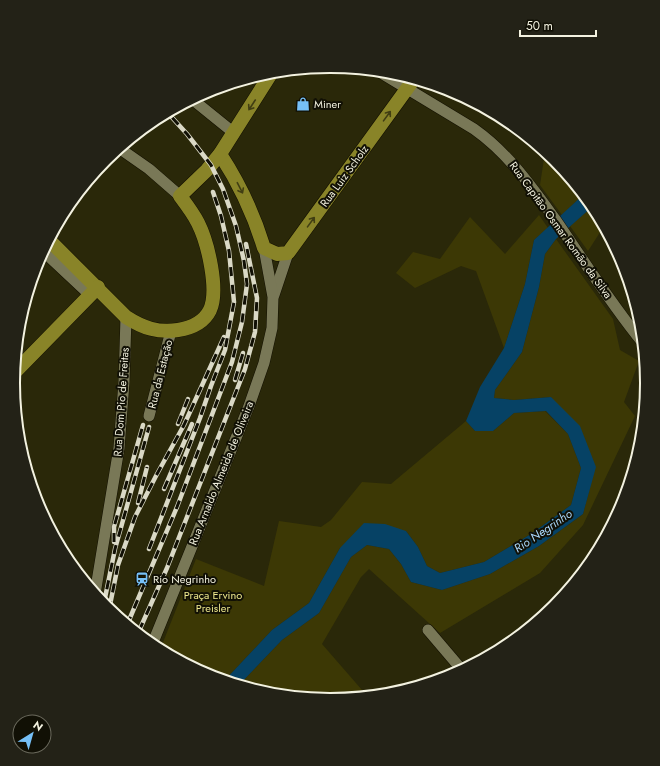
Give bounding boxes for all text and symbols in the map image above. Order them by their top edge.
scale bar [520,12,596,38]
text: 50 m [526,17,553,35]
shop icon: Miner [295,96,311,112]
place label: Miner [314,96,341,112]
one-way arrow [248,99,256,110]
one-way arrow [383,111,391,122]
street label: Rua Luiz Scholz [316,142,372,210]
street label: Rua Capitão Osmar Romão da Silva [506,158,616,302]
one-way arrow [237,181,244,193]
one-way arrow [307,216,315,227]
street label: Rua da Estação [144,338,176,410]
street label: Rua Dom Pio de Freitas [109,346,133,457]
street label: Rua Arnaldo Almeida de Oliveira [185,399,257,547]
water label: Rio Negrinho [510,505,576,557]
station icon: Rio Negrinho [134,571,150,587]
place label: Rio Negrinho [153,571,216,587]
park label: Praça Ervino Preisler [184,587,242,616]
north arrow [12,714,52,754]
text: N [30,717,46,735]

